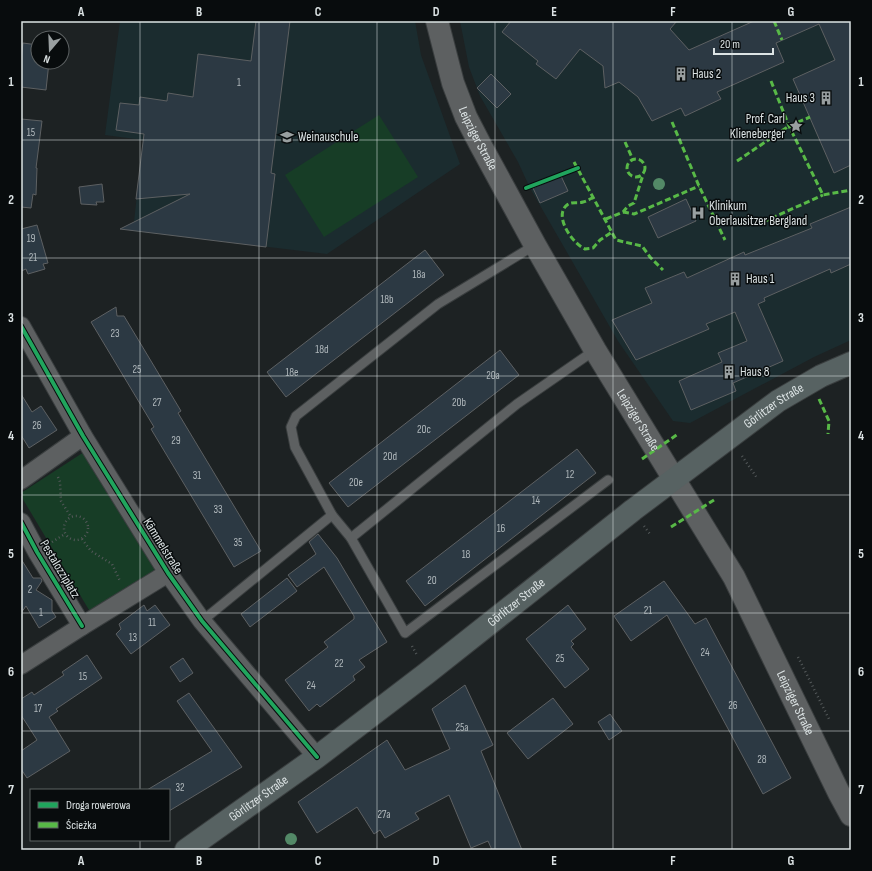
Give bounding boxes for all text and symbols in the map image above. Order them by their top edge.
text: A [77,4,85,20]
text: B [196,4,202,20]
text: C [315,4,322,20]
text: D [433,4,440,20]
text: E [551,4,557,20]
text: F [670,4,676,20]
text: G [788,4,795,20]
north arrow [30,30,70,70]
scale bar [714,30,773,56]
text: 20 m [720,37,740,52]
text: N [42,52,52,66]
building icon: Haus 2 [673,66,689,82]
place label: Haus 2 [692,66,721,82]
text: 1 [8,74,14,90]
text: 1 [858,74,864,90]
house number: 1 [237,76,241,89]
place label: Haus 3 [786,90,815,106]
building icon: Haus 3 [818,90,834,106]
street label: Leipziger Straße [455,105,501,173]
place label: Prof. Carl Klieneberger [730,111,785,142]
place icon: Prof. Carl Klieneberger [788,118,804,134]
house number: 15 [27,126,35,139]
school or university icon: Weinauschule [279,129,295,145]
place label: Weinauschule [298,129,358,145]
text: 2 [8,192,14,208]
text: 2 [858,192,864,208]
place label: Klinikum Oberlausitzer Bergland [709,198,807,229]
hospital icon: Klinikum Oberlausitzer Bergland [690,205,706,221]
house number: 19 [27,232,35,245]
house number: 21 [29,251,37,264]
house number: 18a [413,268,425,281]
building icon: Haus 1 [727,271,743,287]
place label: Haus 1 [746,271,775,287]
house number: 18b [380,293,394,306]
text: 3 [8,310,14,326]
text: 3 [858,310,864,326]
house number: 23 [110,327,120,340]
house number: 18d [315,343,329,356]
house number: 25 [133,363,141,376]
building icon: Haus 8 [721,364,737,380]
place label: Haus 8 [740,364,770,380]
house number: 18e [285,366,299,379]
house number: 20a [486,369,500,382]
street label: Görlitzer Straße [741,380,807,432]
street label: Leipziger Straße [613,386,663,454]
house number: 27 [153,396,162,409]
house number: 20b [452,396,466,409]
house number: 26 [32,419,42,432]
house number: 20c [417,423,431,436]
text: 4 [8,428,14,444]
text: 4 [858,428,864,444]
house number: 29 [171,434,181,447]
house number: 20d [383,450,397,463]
house number: 12 [566,468,575,481]
house number: 31 [193,469,201,482]
house number: 20e [349,476,363,489]
house number: 14 [532,494,541,507]
house number: 33 [213,503,223,516]
street label: Kämmelstraße [140,515,186,577]
house number: 16 [497,522,506,535]
house number: 35 [233,536,243,549]
street label: Pestalozziplatz [36,537,84,601]
text: 5 [8,546,14,562]
text: 5 [858,546,864,562]
house number: 18 [462,548,471,561]
house number: 20 [427,574,437,587]
street label: Görlitzer Straße [484,575,548,630]
house number: 2 [28,583,33,596]
house number: 21 [644,604,652,617]
house number: 1 [39,606,43,619]
house number: 11 [148,616,156,629]
house number: 13 [129,631,138,644]
house number: 24 [700,646,710,659]
house number: 25 [556,652,564,665]
house number: 22 [334,657,344,670]
text: 6 [8,664,14,680]
text: 6 [858,664,864,680]
street label: Leipziger Straße [773,668,818,738]
house number: 15 [79,670,87,683]
house number: 24 [306,679,316,692]
house number: 26 [728,699,738,712]
house number: 17 [34,702,43,715]
house number: 25a [455,721,469,734]
house number: 28 [757,753,767,766]
street label: Görlitzer Straße [226,772,291,825]
house number: 32 [175,781,185,794]
text: 7 [8,782,14,798]
text: 7 [858,782,864,798]
legend [30,789,170,841]
text: Droga rowerowa [66,798,131,813]
house number: 27a [377,808,391,821]
text: Ścieżka [66,818,97,833]
text: A [77,853,85,869]
text: B [196,853,202,869]
text: C [315,853,322,869]
text: D [433,853,440,869]
text: E [551,853,557,869]
text: F [670,853,676,869]
text: G [788,853,795,869]

